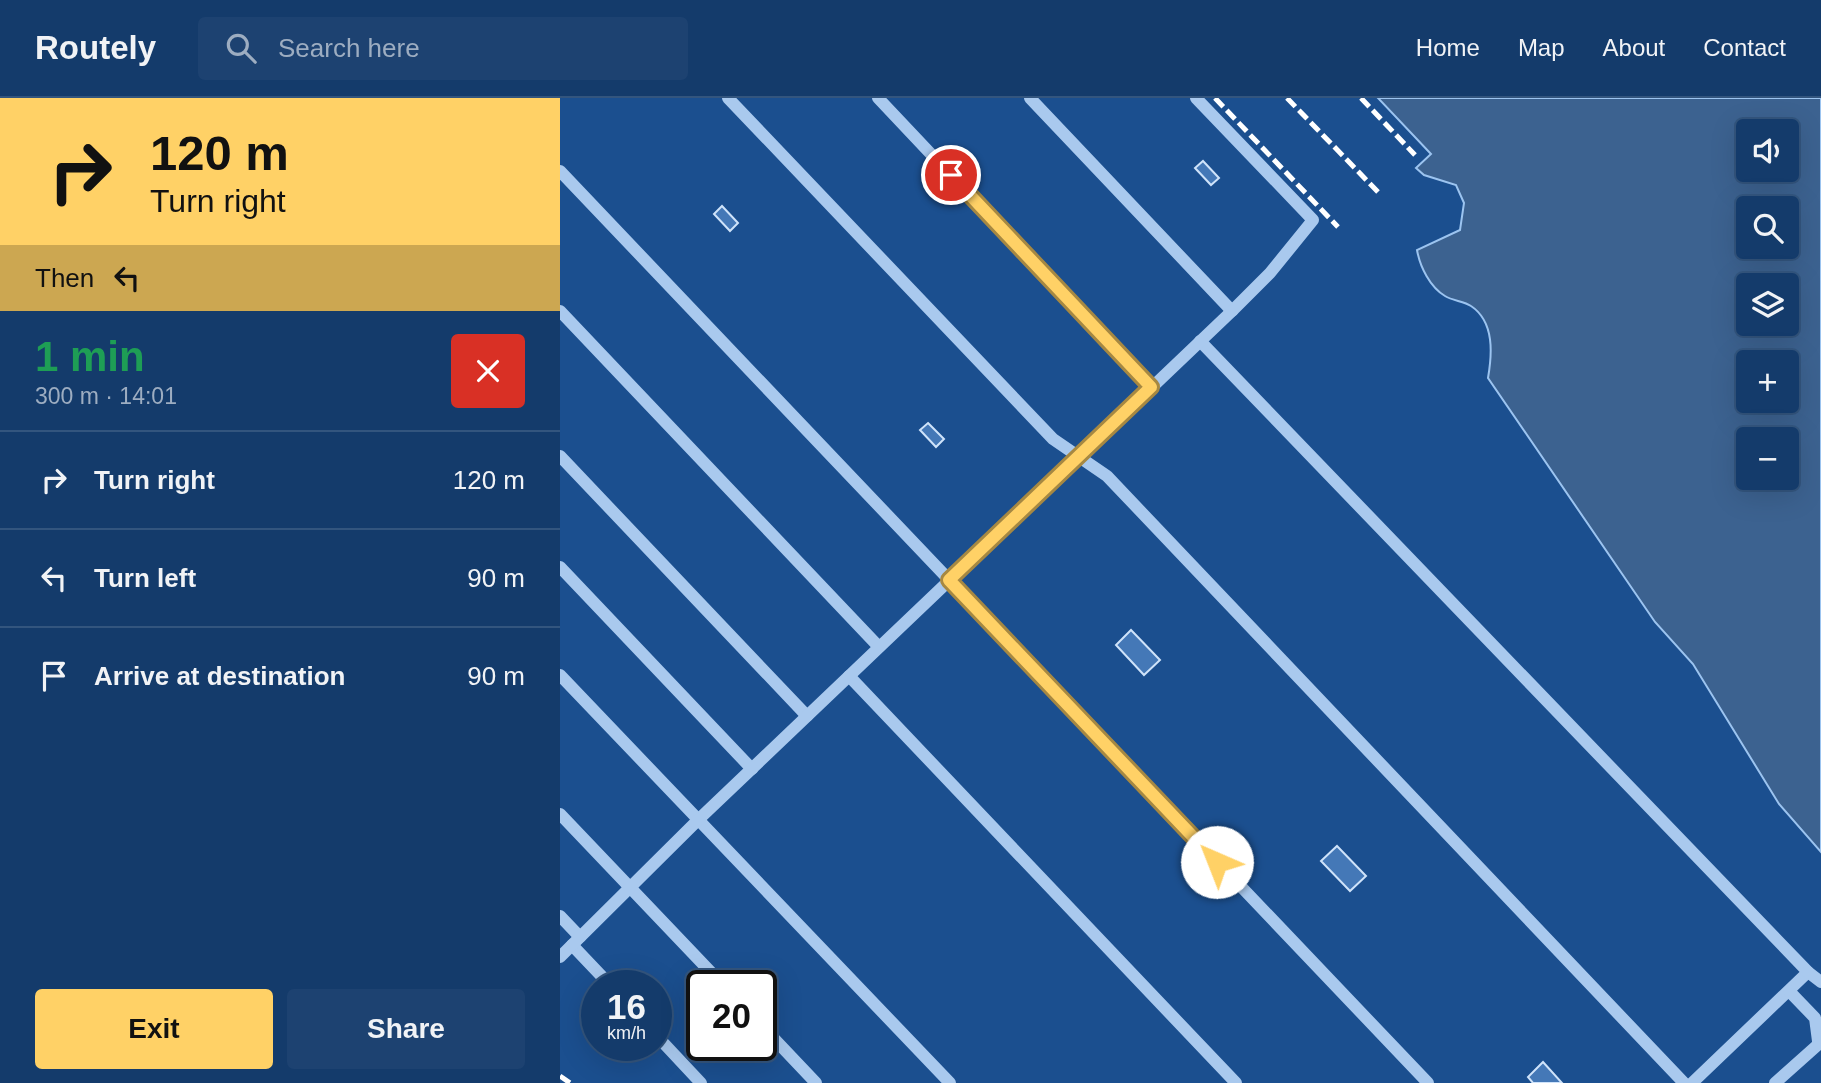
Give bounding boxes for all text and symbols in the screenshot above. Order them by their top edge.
search box [198,17,688,80]
text: Routely [35,29,156,66]
icon: search [222,29,260,67]
text: Search here [278,33,420,63]
text: Home [1416,34,1480,61]
text: Map [1518,34,1565,61]
text: About [1603,34,1665,61]
text: Contact [1703,34,1786,61]
map controls [1736,119,1799,490]
button: sound [1736,119,1799,182]
icon: right [35,126,126,217]
text: 120 m [150,126,289,180]
pin [921,145,981,205]
icon: arrive [932,156,970,194]
text: Turn right [150,183,286,219]
button: search [1736,196,1799,259]
icon: left [108,259,146,297]
text: Then [35,263,94,293]
button: layers [1736,273,1799,336]
text: 1 min [35,333,145,380]
button: close [451,334,525,408]
button: + [1736,350,1799,413]
text: 300 m · 14:01 [35,383,177,409]
button: − [1736,427,1799,490]
icon: right [35,461,73,499]
text: Turn right [94,465,215,495]
text: 120 m [453,465,525,495]
icon: left [35,559,73,597]
text: Turn left [94,563,196,593]
text: 90 m [467,563,525,593]
icon: arrive [35,657,73,695]
text: Arrive at destination [94,661,345,691]
text: 90 m [467,661,525,691]
position arrow [1180,825,1254,899]
speed limit sign: 20 [686,970,777,1061]
text: 16 [607,987,646,1026]
button: Exit [35,989,273,1069]
button: Share [287,989,525,1069]
text: km/h [607,1023,646,1043]

